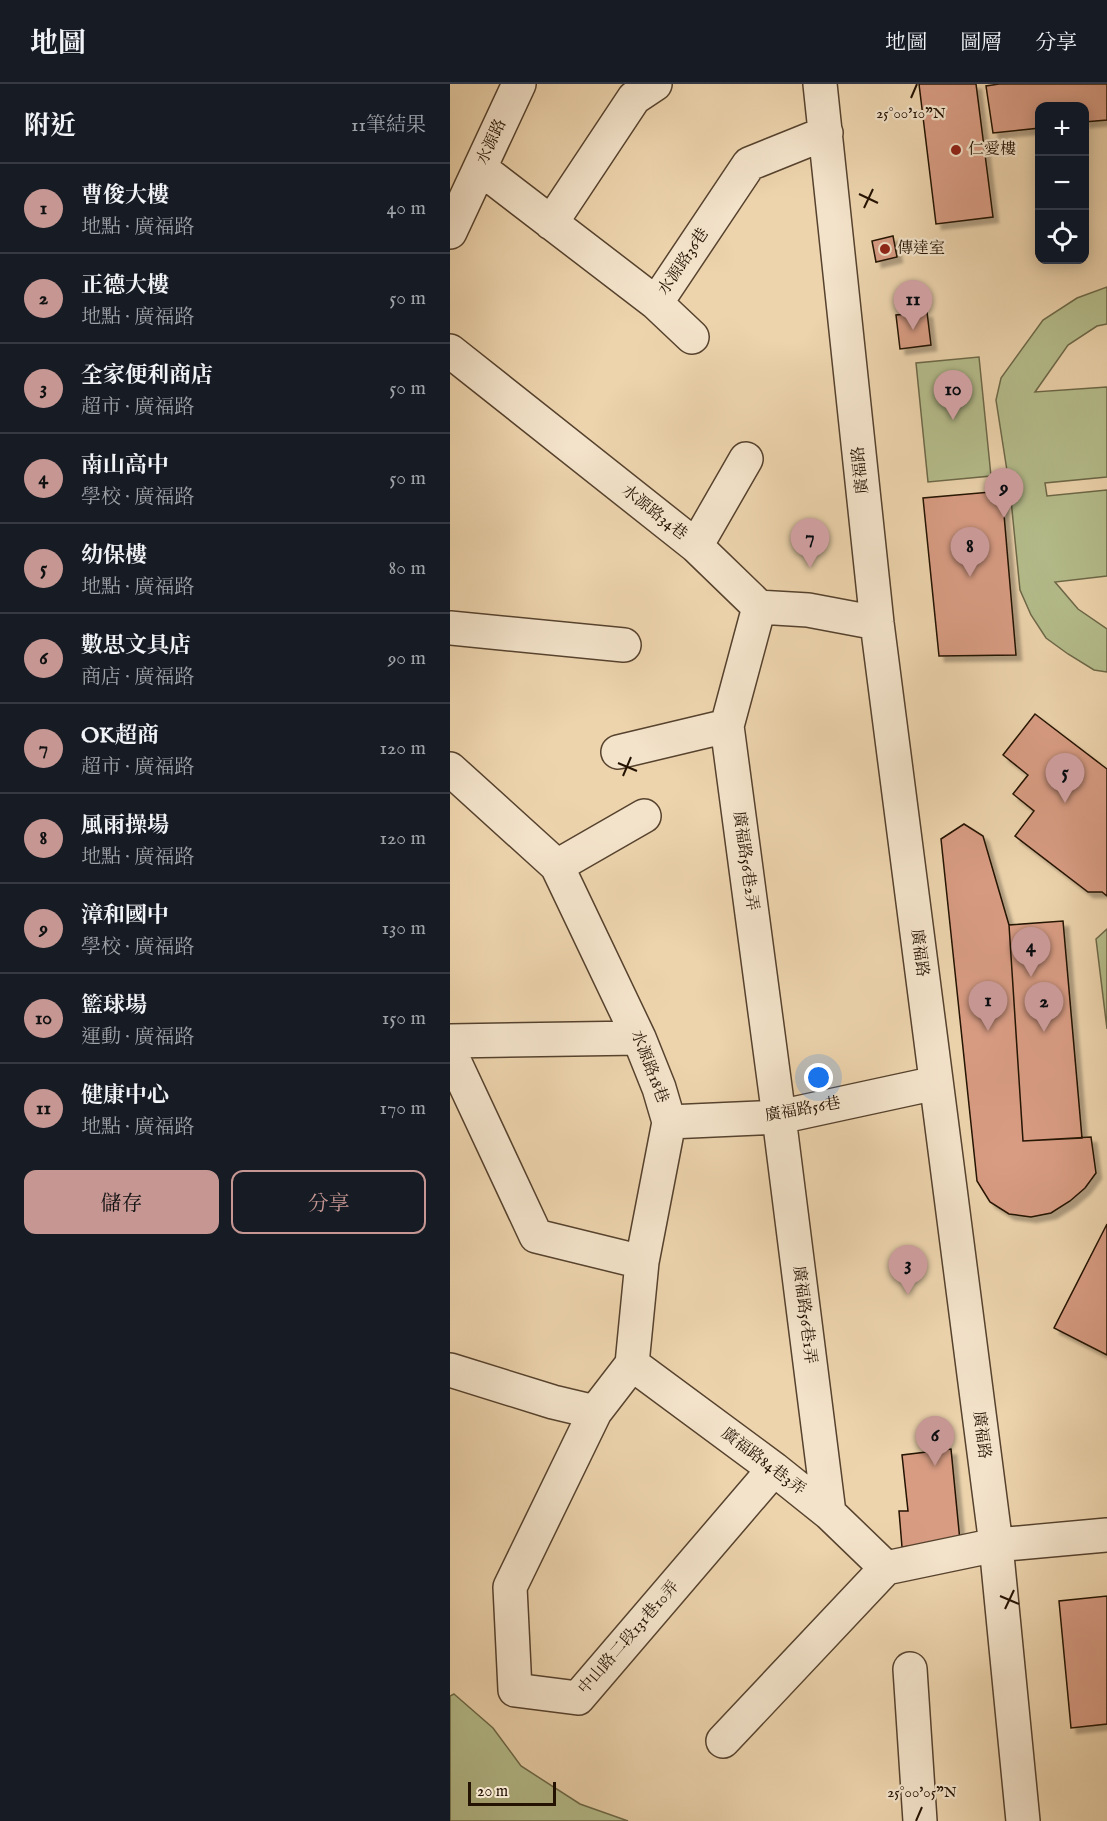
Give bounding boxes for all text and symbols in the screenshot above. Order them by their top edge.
text: 地圖 [30,27,86,62]
text: 地圖 [885,30,927,57]
text: 圖層 [960,30,1002,57]
text: 分享 [1035,30,1077,57]
map controls [1035,102,1089,264]
button: + [1035,102,1089,156]
text: 25°00'10"N [876,104,946,123]
text: 附近 [24,110,76,143]
text: 11筆結果 [351,113,426,138]
street label: 水源路 [473,116,511,168]
place label: 仁愛樓 [968,140,1016,160]
marker: 仁愛樓 [949,143,963,157]
button: − [1035,156,1089,210]
text: 曹俊大樓 [81,182,169,210]
text: 1 [40,196,47,221]
text: 40 m [387,196,426,221]
button: locate [1035,210,1089,264]
text: 地點 · 廣福路 [81,215,194,240]
street label: 水源路36巷 [654,225,714,299]
place label: 傳達室 [897,239,945,259]
marker: 傳達室 [878,242,892,256]
text: 正德大樓 [81,272,169,300]
pin: 11 [894,280,932,330]
text: 2 [39,286,48,311]
text: 50 m [389,286,426,311]
text: 地點 · 廣福路 [81,305,194,330]
text: 全家便利商店 [81,362,213,390]
pin: 10 [934,370,972,420]
text: 3 [40,376,47,401]
text: 50 m [389,376,426,401]
text: 超市 · 廣福路 [81,395,194,420]
street label: 廣福路 [849,445,873,495]
text: 南山高中 [81,452,169,480]
text: 4 [39,466,48,491]
text: 50 m [389,466,426,491]
pin: 9 [984,468,1024,518]
street label: 水源路34巷 [617,481,691,545]
text: 學校 · 廣福路 [81,485,194,510]
pin: 7 [790,518,830,568]
pin: 8 [950,528,990,577]
text: 幼保樓 [81,542,147,570]
text: 5 [40,556,47,581]
text: 80 m [389,556,426,581]
text: 地點 · 廣福路 [81,575,194,600]
text: 數思文具店 [81,632,191,660]
text: 6 [39,646,48,671]
text: 90 m [388,646,426,671]
text: 商店 · 廣福路 [81,665,194,690]
text: OK超商 [81,722,159,750]
text: 7 [39,736,48,761]
text: 120 m [380,736,426,761]
pin: 5 [1046,754,1084,803]
text: 超市 · 廣福路 [81,755,194,780]
street label: 廣福路56巷2弄 [728,810,762,912]
text: 風雨操場 [81,812,169,840]
text: 8 [40,826,47,851]
text: 120 m [380,826,426,851]
text: 地點 · 廣福路 [81,845,194,870]
text: 漳和國中 [81,902,169,930]
text: 9 [39,916,48,941]
text: 130 m [381,916,426,941]
street label: 廣福路 [906,928,932,978]
pin: 4 [1012,928,1050,977]
text: 學校 · 廣福路 [81,935,194,960]
pin: 1 [968,982,1008,1031]
pin: 2 [1024,982,1064,1032]
text: 籃球場 [81,992,147,1020]
text: 10 [35,1006,52,1031]
text: 150 m [382,1006,426,1031]
text: 運動 · 廣福路 [81,1025,194,1050]
street label: 水源路18巷 [626,1028,672,1106]
your location [804,1063,833,1092]
text: 健康中心 [81,1082,169,1110]
street label: 廣福路56巷 [764,1094,842,1126]
text: 11 [36,1096,51,1121]
text: 170 m [380,1096,426,1121]
text: 地點 · 廣福路 [81,1115,194,1140]
button: 儲存 [24,1170,219,1234]
button: 分享 [231,1170,426,1234]
pin: 3 [888,1246,928,1295]
street label: 廣福路56巷1弄 [788,1265,820,1365]
street label: 廣福路 [968,1410,994,1460]
pin: 6 [916,1416,954,1466]
street label: 廣福路84巷3弄 [717,1424,809,1500]
street label: 中山路二段131巷10弄 [574,1577,684,1699]
scale bar [468,1779,556,1806]
text: 20 m [477,1782,508,1802]
text: 25°00'05"N [887,1783,957,1802]

